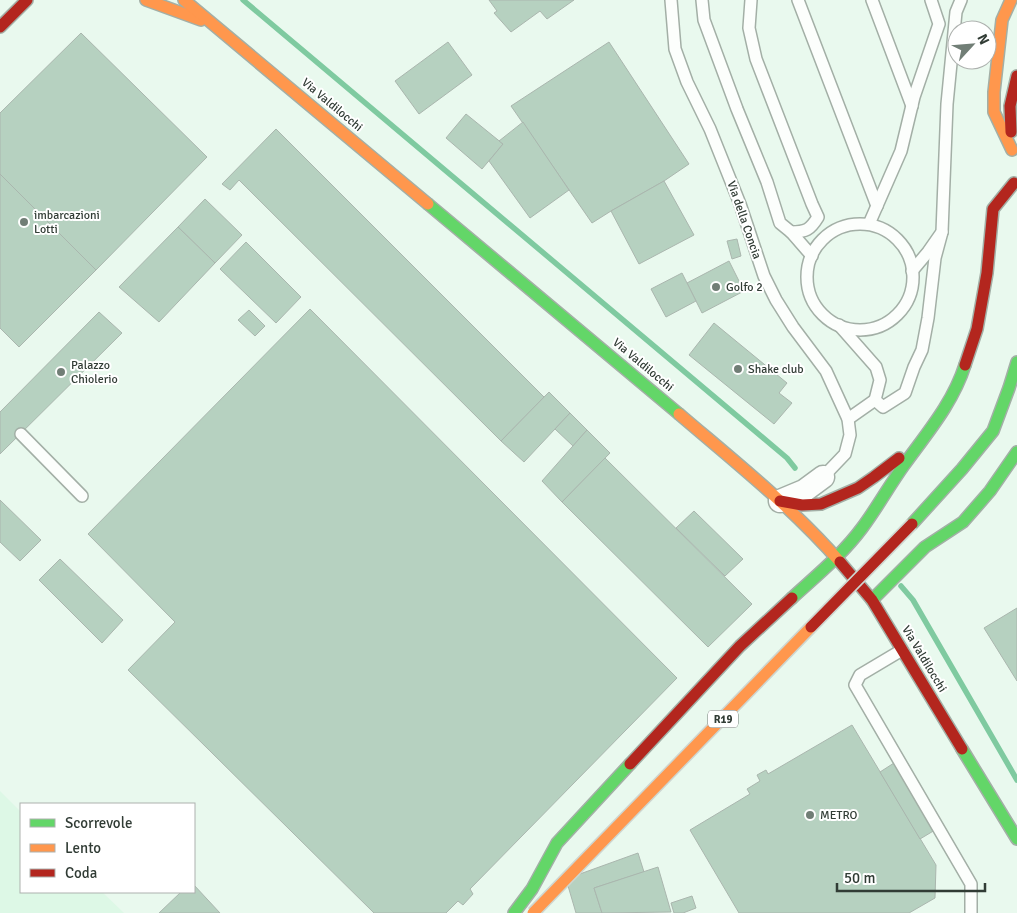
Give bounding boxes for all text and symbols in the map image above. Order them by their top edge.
north arrow [947,20,997,70]
text: N [973,31,993,48]
street label: Via Valdilocchi [298,75,366,135]
street label: Via della Concia [724,179,764,261]
place label: imbarcazioni Lotti [34,208,100,237]
marker: imbarcazioni Lotti [18,216,30,228]
place label: Golfo 2 [726,280,763,295]
marker: Golfo 2 [710,281,722,293]
street label: Via Valdilocchi [609,335,677,395]
place label: Palazzo Chiolerio [71,358,118,387]
place label: Shake club [748,362,804,377]
marker: Shake club [732,363,744,375]
marker: Palazzo Chiolerio [55,366,67,378]
street label: Via Valdilocchi [898,623,950,695]
road number: R19 [708,711,738,728]
legend [20,803,195,893]
place label: METRO [820,808,857,823]
marker: METRO [804,809,816,821]
text: Scorrevole [65,814,132,832]
text: Lento [65,839,101,857]
scale bar [837,860,984,892]
text: Coda [65,864,97,882]
text: 50 m [844,869,875,887]

